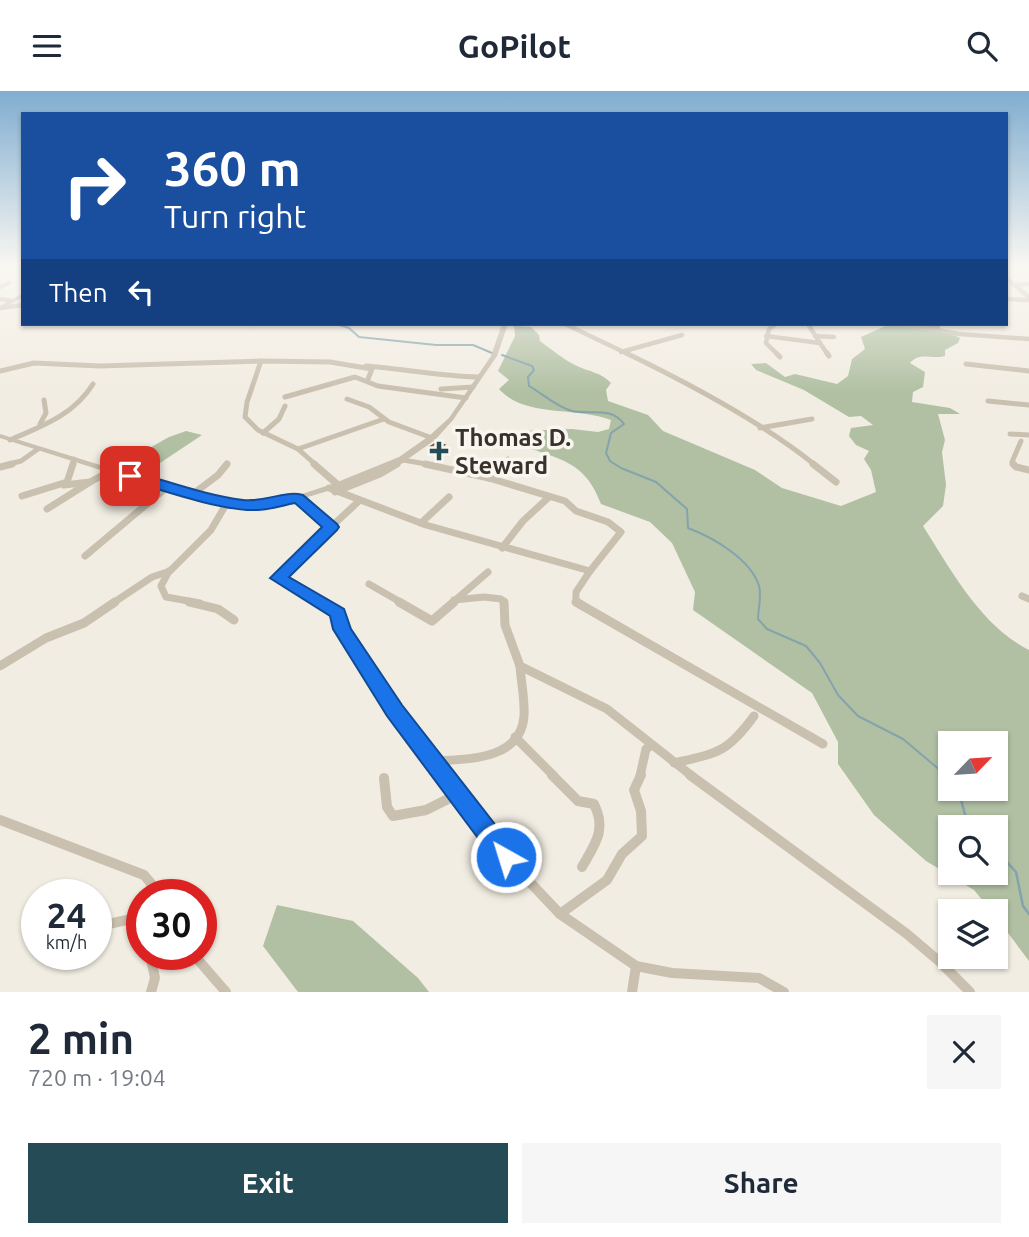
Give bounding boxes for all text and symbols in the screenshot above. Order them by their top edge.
icon: menu [28,27,66,65]
icon: search [963,27,1001,65]
text: GoPilot [458,28,571,64]
icon: right [49,140,140,231]
text: 360 m [164,140,301,195]
text: Turn right [164,198,306,234]
icon: left [122,273,160,311]
text: Then [49,278,108,307]
place label: Thomas D. Steward [455,424,571,479]
marker: Thomas D. Steward [429,441,449,461]
pin [100,446,160,506]
icon: arrive [111,457,149,495]
north arrow [938,731,1008,801]
map controls [938,731,1008,969]
button: search [938,815,1008,885]
position arrow [469,820,543,894]
speed limit sign: 30 [126,879,217,970]
text: 24 [47,895,86,935]
button: layers [938,899,1008,969]
text: km/h [46,932,87,952]
text: 2 min [28,1015,134,1062]
button: close [927,1015,1001,1089]
text: 720 m · 19:04 [28,1065,166,1090]
button: Exit [28,1143,508,1223]
button: Share [522,1143,1001,1223]

